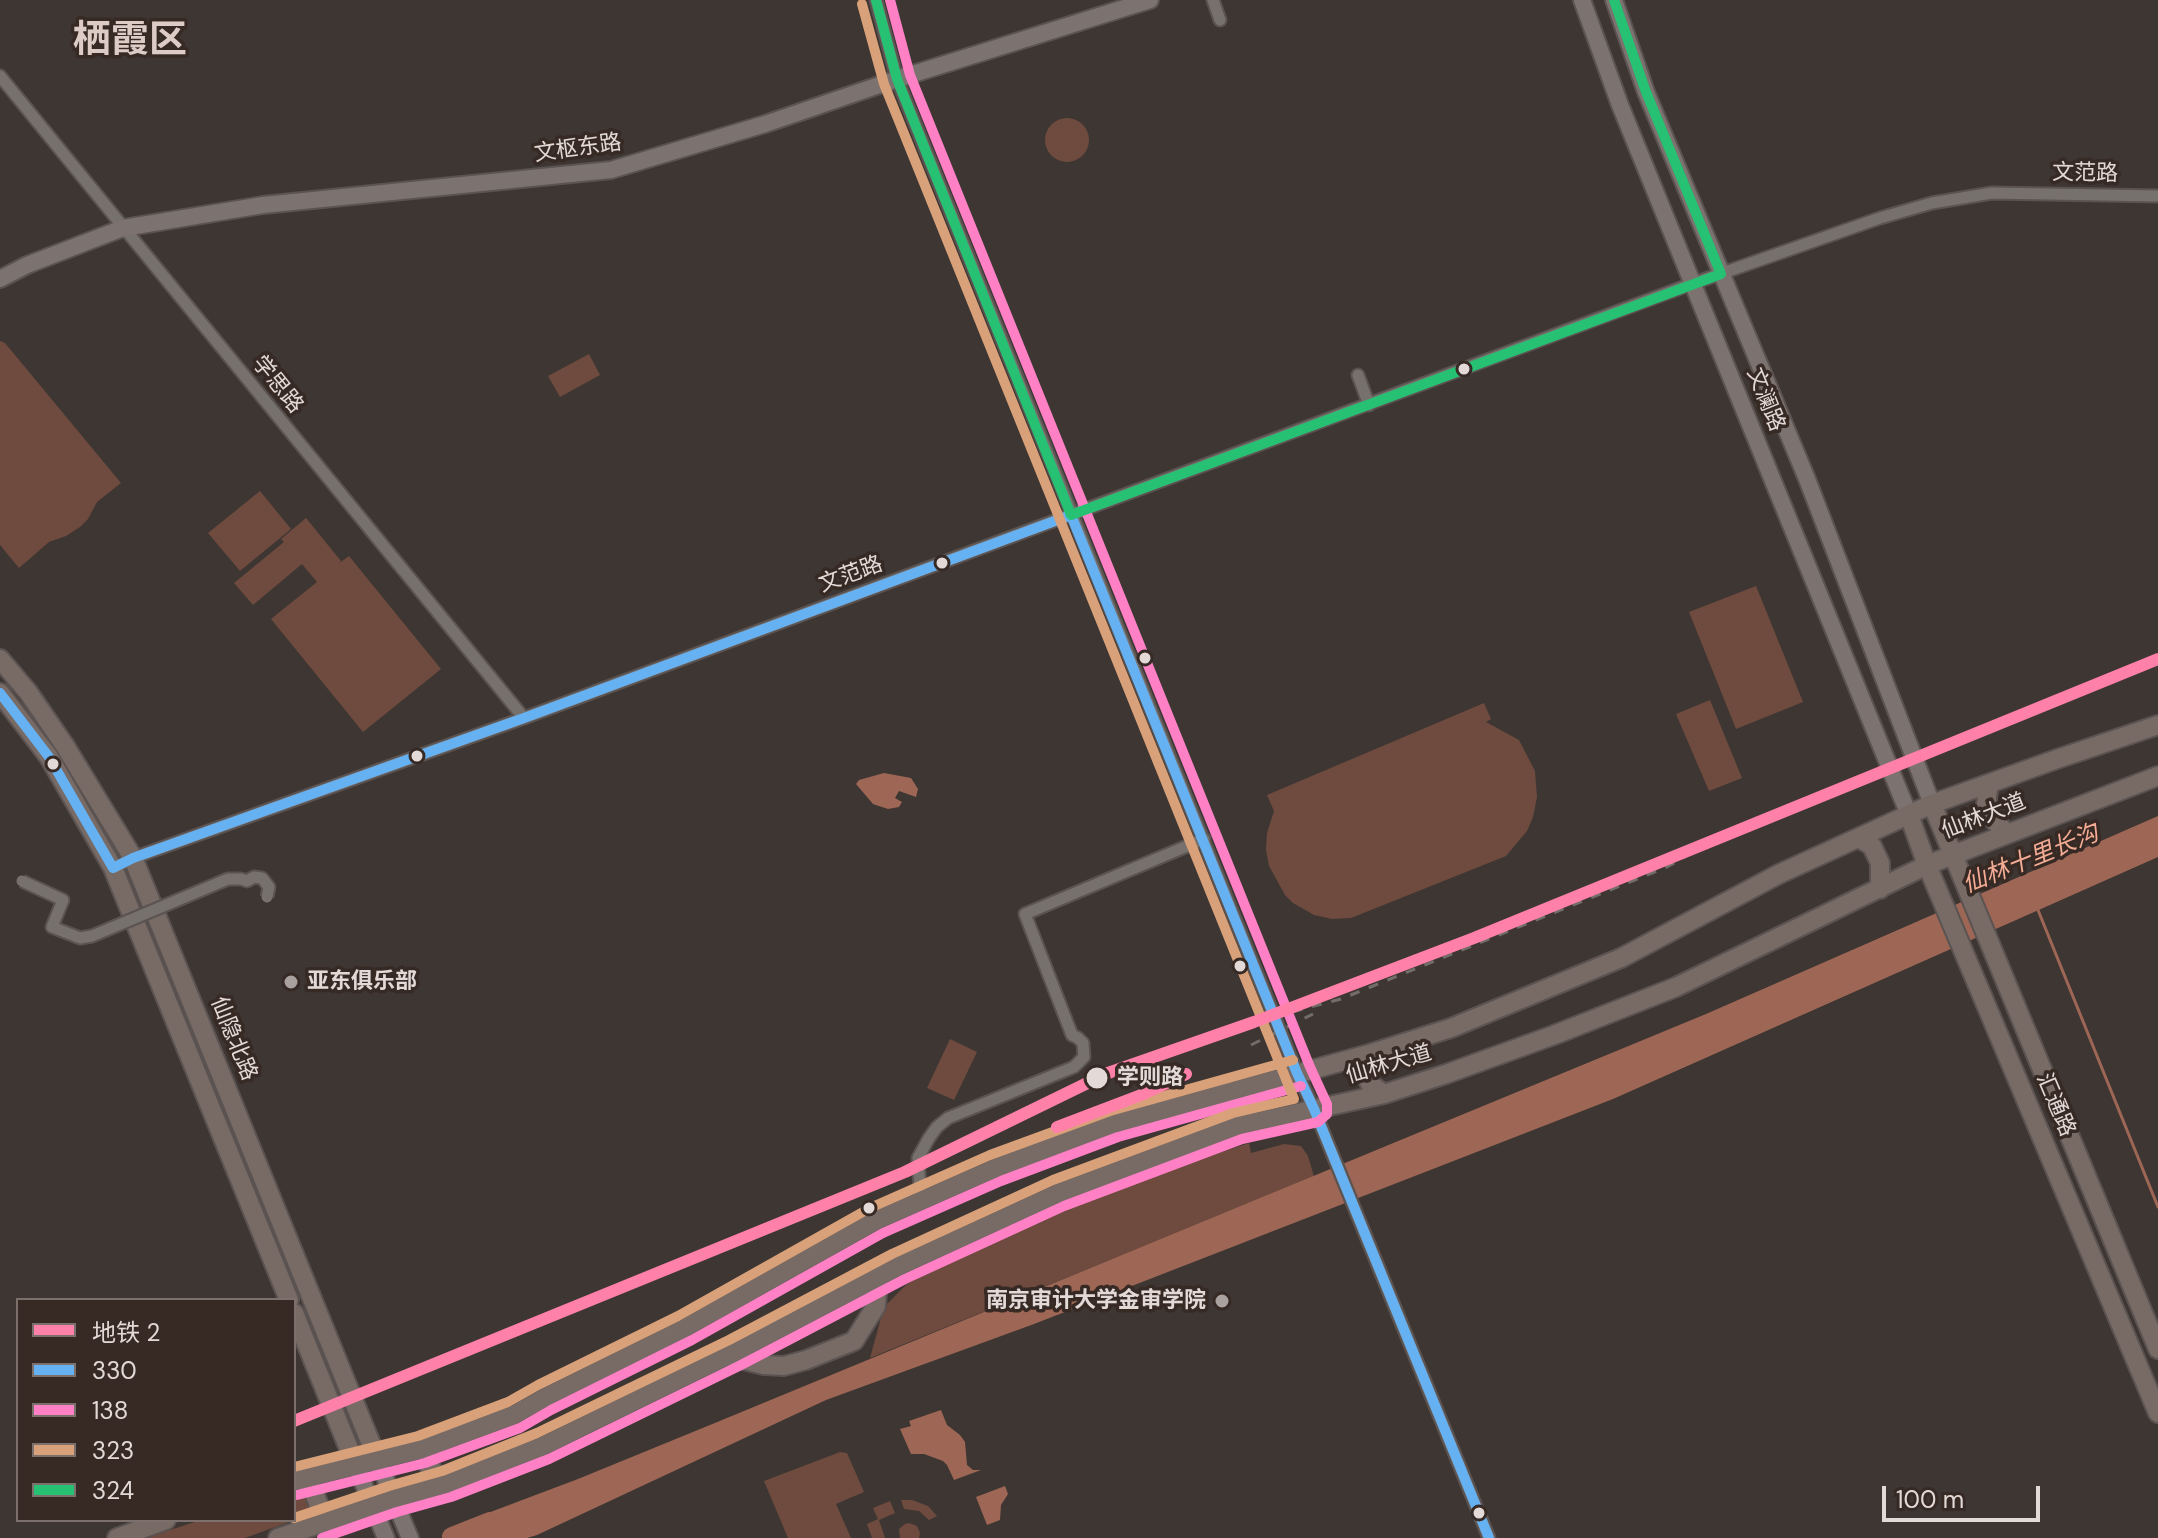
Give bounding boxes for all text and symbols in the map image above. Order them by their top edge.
district label: 栖霞区 [73,19,187,65]
street label: 文枢东路 [533,130,623,168]
street label: 文范路 [2052,160,2118,188]
street label: 学思路 [246,351,308,419]
unlabelled marker [1456,361,1472,377]
street label: 文澜路 [1740,364,1790,436]
street label: 文范路 [815,551,887,599]
unlabelled marker [934,555,950,571]
unlabelled marker [1137,650,1153,666]
unlabelled marker [409,748,425,764]
unlabelled marker [45,756,61,772]
street label: 仙林大道 [1938,789,2030,845]
water label: 仙林十里长沟 [1959,820,2103,900]
unlabelled marker [1232,958,1248,974]
place label: 亚东俱乐部 [307,969,417,995]
marker: 亚东俱乐部 [282,973,300,991]
street label: 仙隐北路 [204,993,262,1085]
street label: 仙林大道 [1343,1040,1435,1090]
marker: 学则路 [1084,1065,1110,1091]
place label: 学则路 [1117,1065,1183,1091]
street label: 汇通路 [2030,1069,2080,1141]
unlabelled marker [861,1200,877,1216]
place label: 南京审计大学金审学院 [986,1288,1206,1314]
marker: 南京审计大学金审学院 [1213,1292,1231,1310]
legend [16,1298,296,1522]
text: 地铁 2 [92,1317,160,1348]
text: 330 [92,1355,137,1386]
text: 138 [92,1395,128,1426]
text: 323 [92,1435,134,1466]
scale bar [1886,1470,2044,1520]
text: 324 [92,1475,134,1506]
text: 100 m [1896,1484,1964,1515]
unlabelled marker [1471,1505,1487,1521]

